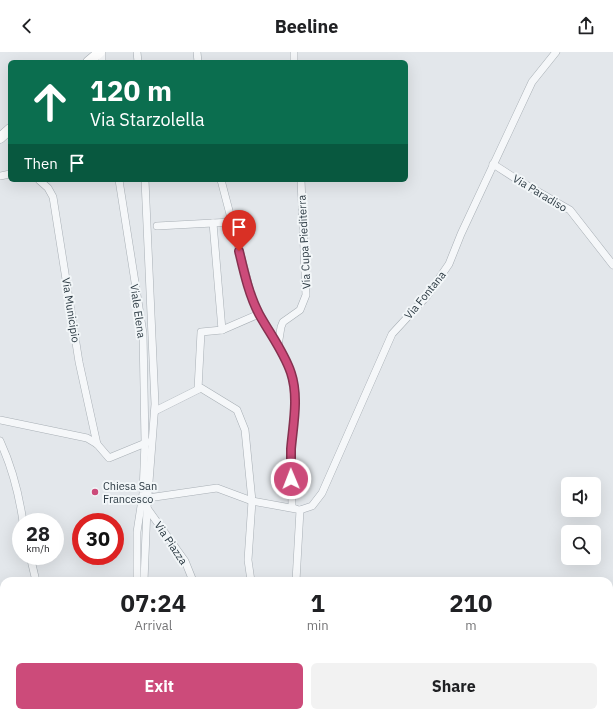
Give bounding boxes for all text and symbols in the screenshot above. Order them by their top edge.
icon: back [16,15,38,37]
text: Beeline [275,15,338,38]
icon: share [575,15,597,37]
text: 120 m [90,72,172,109]
icon: ahead [24,76,76,128]
text: Via Starzolella [90,108,205,131]
icon: arrive [66,152,88,174]
text: Then [24,154,58,173]
street label: Via Paradiso [510,171,570,215]
street label: Via Cupa Piediterra [295,194,313,289]
pin [222,210,256,251]
icon: arrive [228,216,250,238]
street label: Via Fontana [401,268,449,322]
street label: Via Municipio [59,276,83,344]
street label: Viale Elena [127,283,149,339]
position arrow [270,458,312,500]
map controls [561,477,601,565]
button: sound [561,477,601,517]
place label: Chiesa San Francesco [103,479,157,506]
marker: Chiesa San Francesco [90,487,100,497]
speed limit sign: 30 [72,513,124,565]
street label: Via Piazza [151,519,191,567]
text: 28 [26,520,50,547]
button: search [561,525,601,565]
text: km/h [26,542,50,555]
text: 07:24 [121,587,186,619]
text: 1 [310,587,325,619]
text: 210 [449,587,492,619]
text: Arrival [134,617,172,634]
text: min [307,617,329,634]
text: m [465,617,476,634]
button: Exit [16,663,303,709]
button: Share [311,663,597,709]

